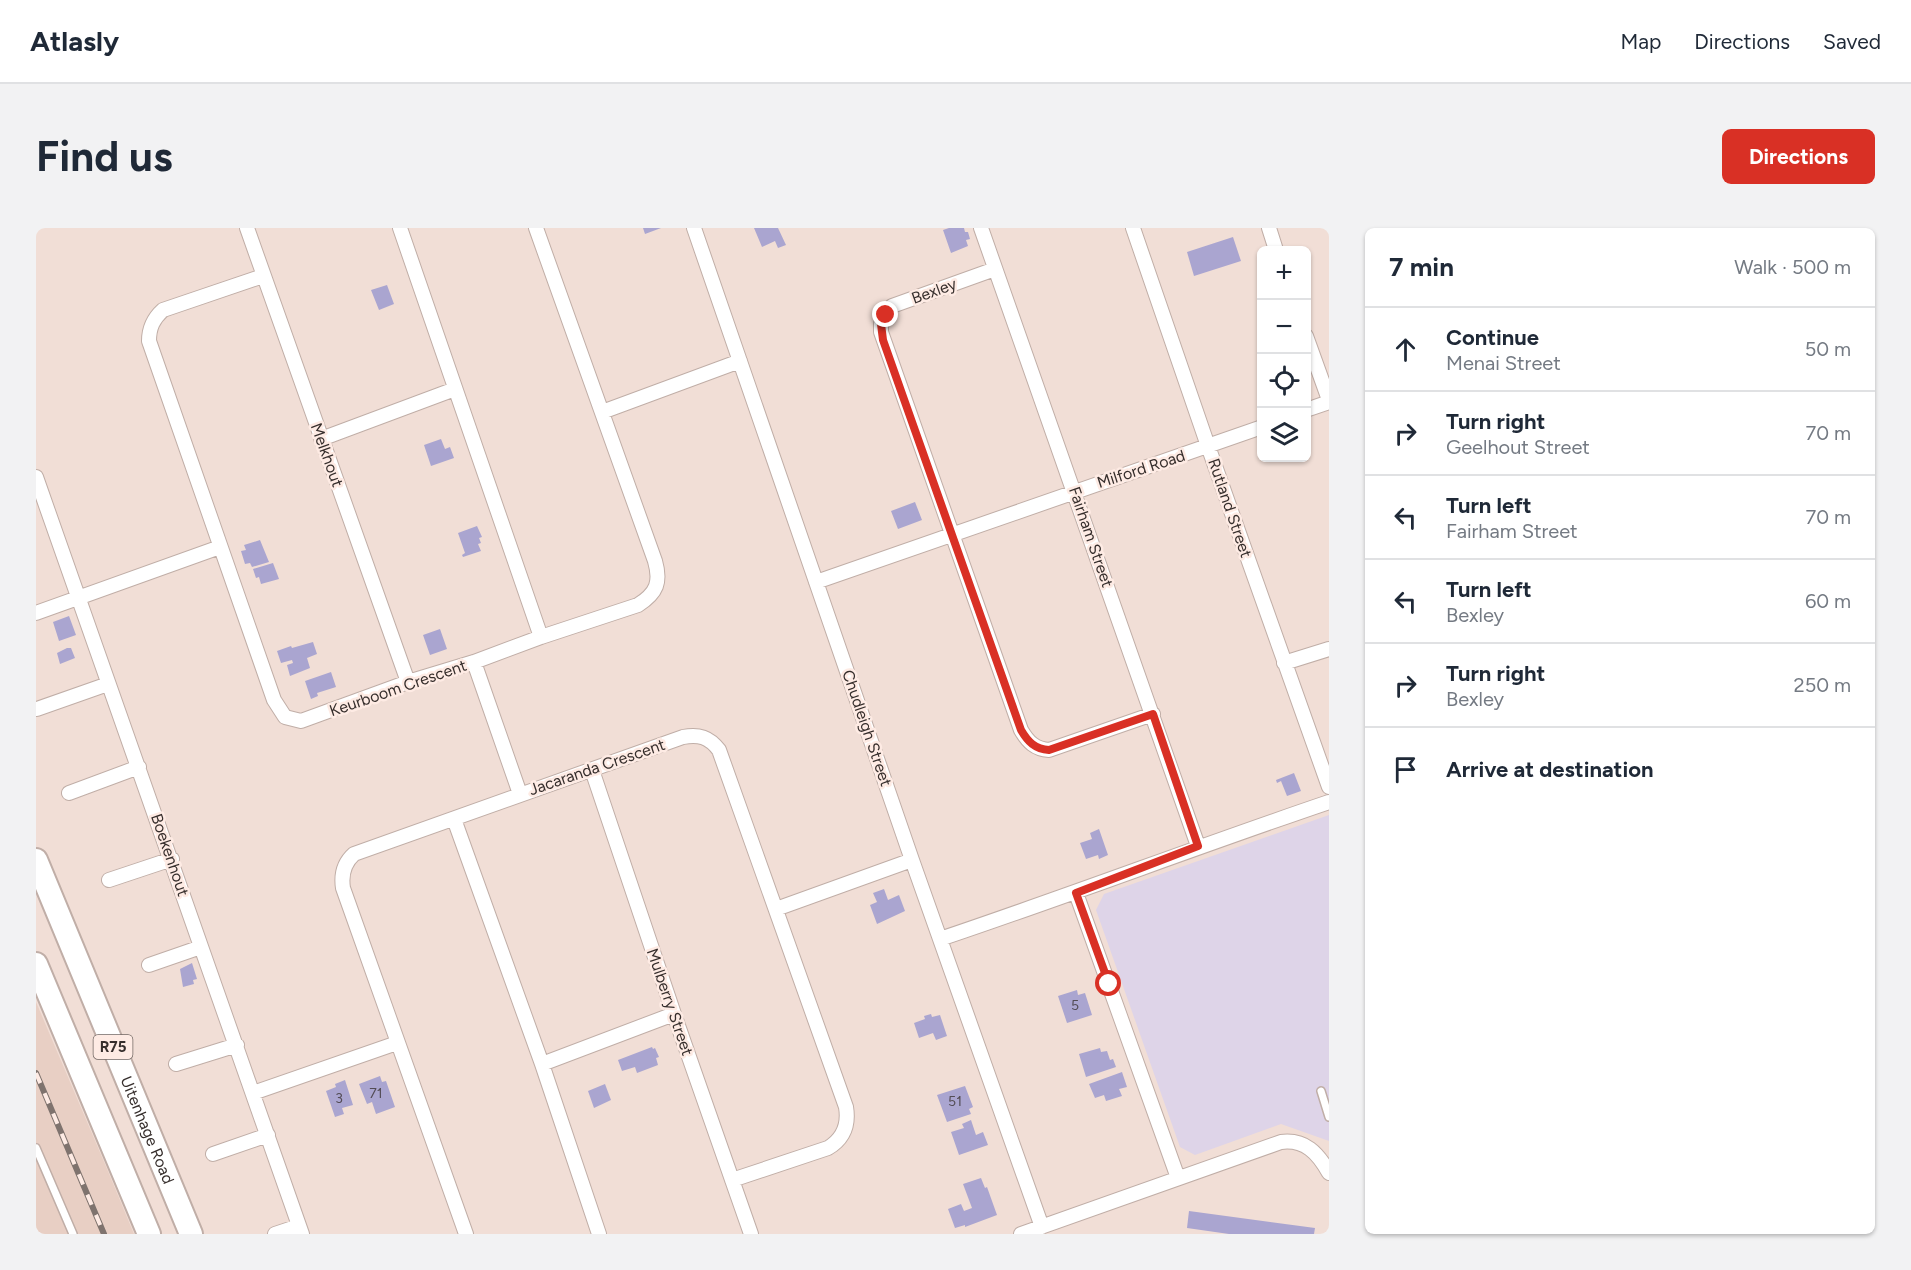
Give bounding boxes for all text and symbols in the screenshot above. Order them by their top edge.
text: Atlasly [30,24,119,58]
text: Map [1620,29,1661,54]
text: Directions [1694,29,1790,54]
text: Saved [1823,29,1881,54]
button: Directions [1722,129,1875,184]
text: Find us [36,131,173,182]
map controls [1257,246,1311,462]
button: + [1257,246,1311,300]
text: 7 min [1389,251,1454,283]
text: Walk · 500 m [1734,255,1851,279]
street label: Bexley [909,274,960,308]
button: − [1257,300,1311,354]
route end [872,301,898,327]
text: Continue [1446,324,1539,351]
icon: ahead [1389,333,1422,366]
text: 50 m [1805,337,1851,361]
text: Menai Street [1446,351,1561,375]
button: locate [1257,354,1311,408]
button: layers [1257,408,1311,462]
text: Turn right [1446,408,1545,435]
icon: right [1389,417,1422,450]
street label: Melkhout [307,420,347,490]
text: 70 m [1805,421,1851,445]
text: Geelhout Street [1446,435,1590,459]
street label: Milford Road [1095,446,1187,492]
street label: Rutland Street [1204,456,1256,560]
street label: Fairham Street [1065,484,1117,590]
text: Turn left [1446,492,1532,519]
icon: left [1389,501,1422,534]
text: 70 m [1805,505,1851,529]
text: Fairham Street [1446,519,1578,543]
text: Turn left [1446,576,1532,603]
icon: left [1389,585,1422,618]
text: 60 m [1805,589,1851,613]
text: Bexley [1446,603,1504,627]
street label: Keurboom Crescent [327,656,469,720]
text: Turn right [1446,660,1545,687]
street label: Chudleigh Street [838,667,896,789]
icon: right [1389,669,1422,702]
text: 250 m [1794,673,1851,697]
text: Bexley [1446,687,1504,711]
street label: Jacaranda Crescent [526,735,668,799]
icon: arrive [1389,753,1422,786]
text: Arrive at destination [1446,756,1654,783]
street label: Boekenhout [147,811,193,899]
street label: Mulberry Street [643,946,697,1058]
route start [1095,970,1121,996]
house number: 5 [1071,997,1079,1014]
road number: R75 [94,1035,133,1059]
street label: Uitenhage Road [117,1073,179,1186]
house number: 71 [369,1085,383,1102]
house number: 3 [335,1090,343,1107]
house number: 51 [948,1093,962,1110]

